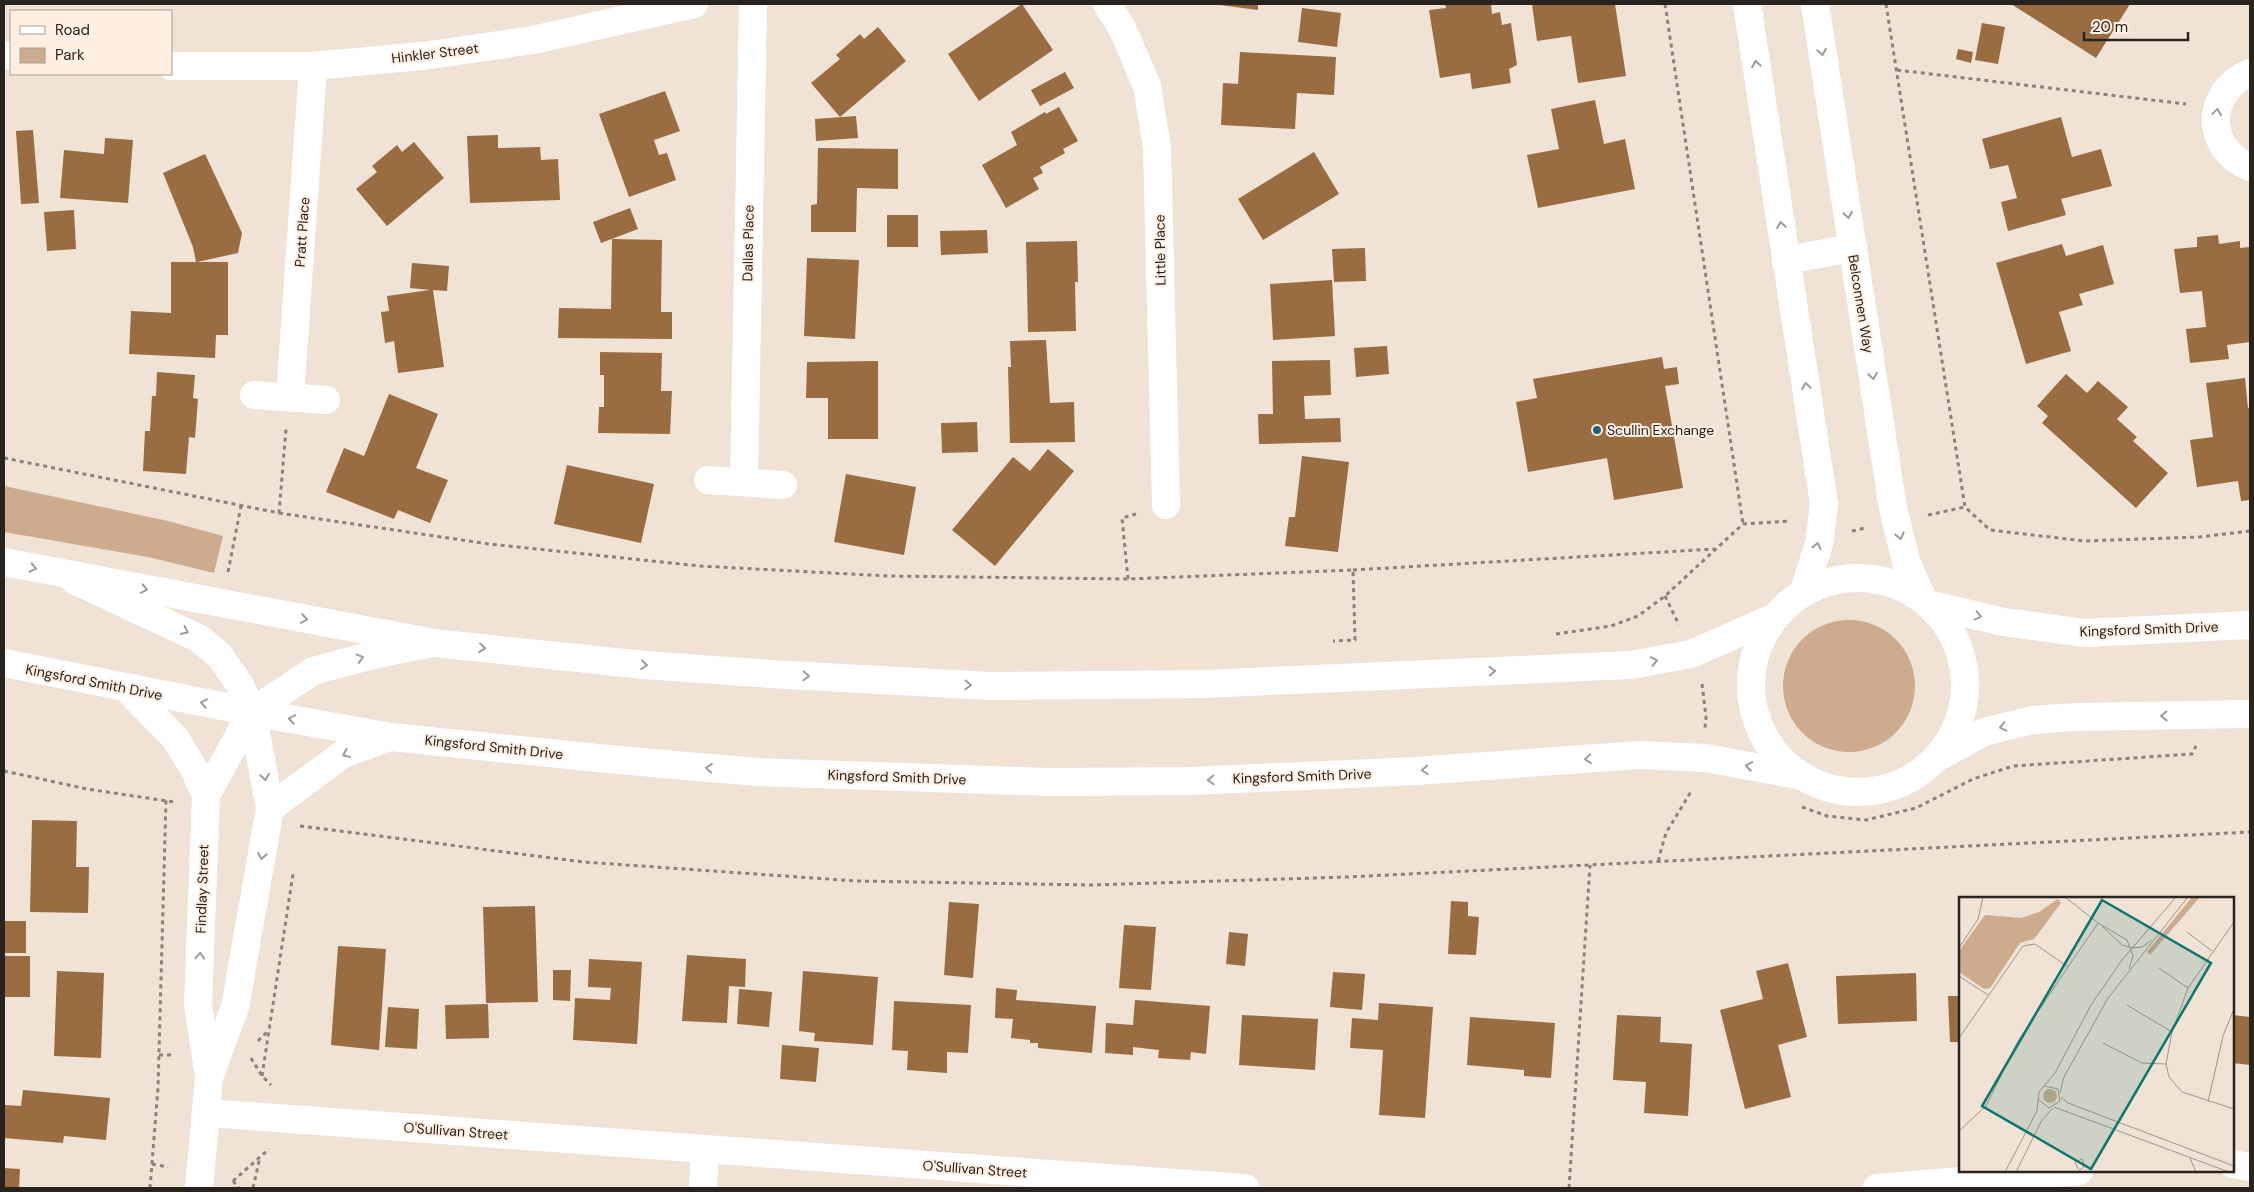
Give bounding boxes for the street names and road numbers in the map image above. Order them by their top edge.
street label: Hinkler Street [390,39,480,67]
street label: Pratt Place [291,196,313,268]
street label: Dallas Place [738,204,758,281]
street label: Little Place [1150,214,1170,286]
street label: Belconnen Way [1844,253,1878,355]
street label: Kingsford Smith Drive [2079,618,2219,640]
street label: Kingsford Smith Drive [24,660,164,704]
street label: Kingsford Smith Drive [424,731,564,763]
street label: Kingsford Smith Drive [1232,765,1372,787]
street label: Kingsford Smith Drive [827,766,967,788]
street label: Findlay Street [191,844,213,934]
street label: O'Sullivan Street [403,1118,509,1144]
street label: O'Sullivan Street [922,1156,1028,1182]

